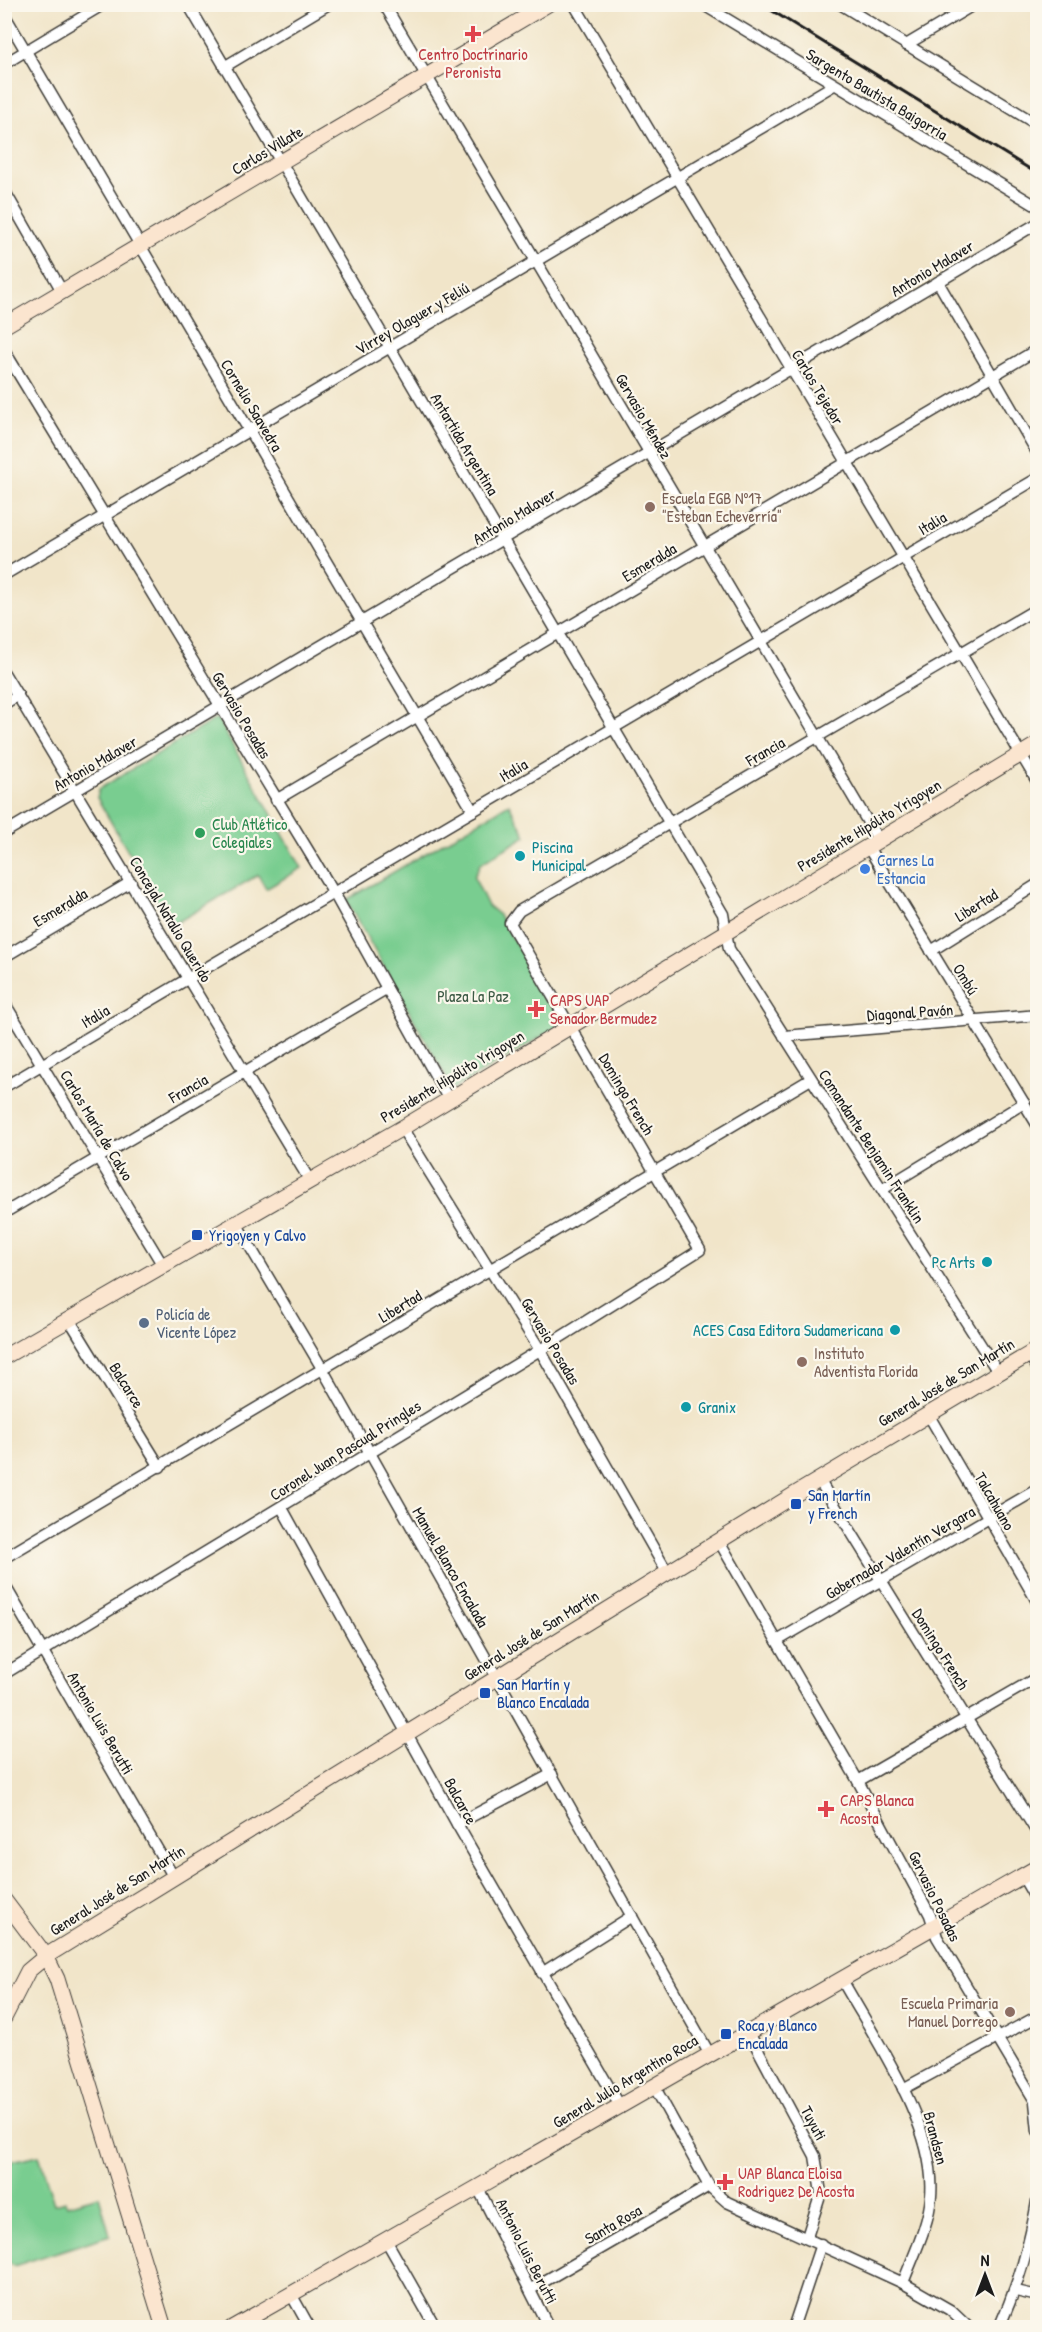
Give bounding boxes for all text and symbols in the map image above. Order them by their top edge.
marker: Centro Doctrinario Peronista [464,25,482,43]
place label: Centro Doctrinario Peronista [418,43,528,83]
street label: Sargento Bautista Baigorria [802,43,952,145]
street label: Carlos Villate [227,120,307,180]
street label: Antonio Malaver [886,235,978,301]
street label: Virrey Olaguer y Feliú [351,276,473,360]
street label: Carlos Tejedor [787,345,849,429]
street label: Cornelio Saavedra [216,355,288,455]
street label: Gervasio Méndez [611,369,677,463]
street label: Antartida Argentina [426,389,504,499]
street label: Antonio Malaver [468,483,560,549]
place label: Escuela EGB Nº17 "Esteban Echeverría" [662,487,782,527]
marker: Escuela EGB Nº17 "Esteban Echeverría" [643,500,657,514]
street label: Italia [914,506,950,540]
street label: Esmeralda [618,537,680,587]
street label: Gervasio Posadas [207,667,277,763]
street label: Antonio Malaver [49,730,141,796]
street label: Francia [741,731,789,771]
street label: Italia [495,753,531,787]
street label: Presidente Hipólito Yrigoyen [793,773,945,877]
place label: Club Atlético Colegiales [212,813,288,853]
marker: Club Atlético Colegiales [193,826,207,840]
place label: Piscina Municipal [532,836,587,876]
marker: Piscina Municipal [513,849,527,863]
place label: Carnes La Estancia [877,849,934,889]
street label: Concejal Natalio Querido [125,852,218,987]
marker: Carnes La Estancia [858,862,872,876]
street label: Esmeralda [29,882,91,932]
street label: Libertad [950,883,1002,927]
street label: Ombú [948,959,984,999]
park label: Plaza La Paz [437,985,509,1007]
place label: CAPS UAP Senador Bermudez [550,989,657,1029]
street label: Diagonal Pavón [866,998,954,1026]
street label: Italia [77,999,113,1033]
marker: CAPS UAP Senador Bermudez [527,1000,545,1018]
street label: Presidente Hipólito Yrigoyen [376,1024,528,1128]
street label: Domingo French [594,1049,660,1139]
street label: Carlos María de Calvo [55,1065,139,1185]
street label: Comandante Benjamin Franklin [814,1065,930,1227]
street label: Francia [164,1068,212,1108]
place label: Yrigoyen y Calvo [209,1224,307,1246]
marker: Yrigoyen y Calvo [190,1228,204,1242]
place label: Pc Arts [932,1251,975,1273]
marker: Pc Arts [980,1255,994,1269]
street label: Libertad [374,1285,426,1327]
street label: Gervasio Posadas [516,1293,586,1389]
place label: Policía de Vicente López [156,1303,237,1343]
marker: Policía de Vicente López [137,1316,151,1330]
place label: ACES Casa Editora Sudamericana [693,1319,883,1341]
marker: ACES Casa Editora Sudamericana [888,1323,902,1337]
street label: General José de San Martín [874,1332,1018,1432]
place label: Instituto Adventista Florida [814,1342,918,1382]
marker: Instituto Adventista Florida [795,1355,809,1369]
street label: Balcarce [104,1358,150,1413]
street label: Coronel Juan Pascual Pringles [265,1394,425,1506]
place label: Granix [698,1396,736,1418]
marker: Granix [679,1400,693,1414]
street label: Talcahuano [970,1468,1021,1534]
place label: San Martín y French [808,1484,871,1524]
marker: San Martín y French [789,1497,803,1511]
street label: Gobernador Valentín Vergara [821,1500,979,1604]
street label: Manuel Blanco Encalada [408,1503,494,1631]
street label: General José de San Martín [459,1584,603,1686]
street label: Domingo French [907,1604,975,1694]
street label: Antonio Luis Berutti [63,1668,139,1778]
place label: San Martín y Blanco Encalada [497,1673,589,1713]
marker: San Martín y Blanco Encalada [478,1686,492,1700]
street label: Balcarce [439,1774,483,1829]
place label: CAPS Blanca Acosta [840,1789,914,1829]
marker: CAPS Blanca Acosta [817,1800,835,1818]
street label: General José de San Martín [45,1839,189,1941]
street label: Gervasio Posadas [904,1847,966,1945]
place label: Escuela Primaria Manuel Dorrego [901,1992,999,2032]
marker: Escuela Primaria Manuel Dorrego [1003,2005,1017,2019]
place label: Roca y Blanco Encalada [738,2014,817,2054]
marker: Roca y Blanco Encalada [719,2027,733,2041]
street label: General Julio Argentino Roca [548,2029,702,2133]
street label: Tuyuti [796,2102,832,2144]
street label: Brandsen [918,2109,954,2167]
place label: UAP Blanca Eloisa Rodriguez De Acosta [738,2162,854,2202]
marker: UAP Blanca Eloisa Rodriguez De Acosta [716,2173,734,2191]
street label: Antonio Luis Berutti [491,2195,563,2307]
street label: Santa Rosa [580,2199,646,2249]
north arrow [955,2245,1015,2305]
text: N [981,2249,990,2271]

